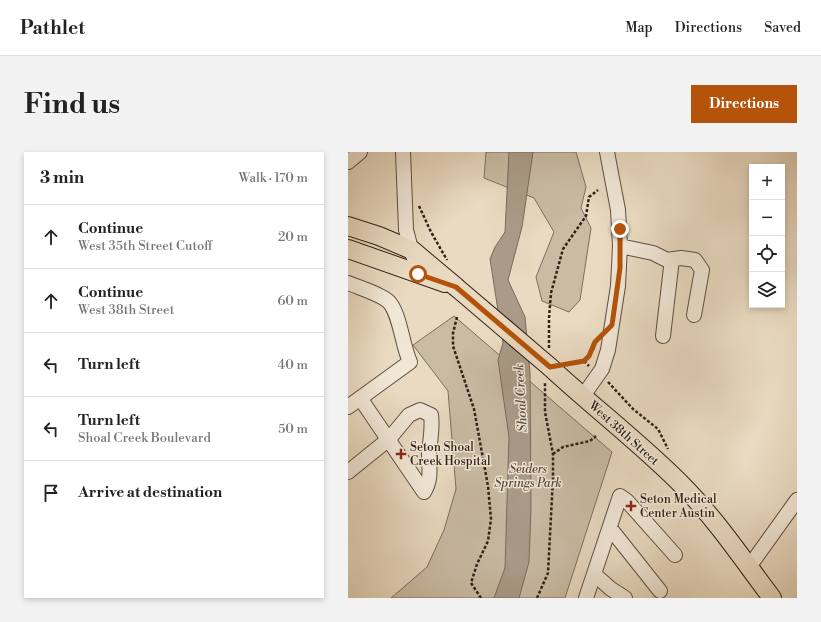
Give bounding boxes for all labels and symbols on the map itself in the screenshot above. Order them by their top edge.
route end [611,220,629,238]
route start [409,265,427,283]
water label: Shoal Creek [511,363,531,433]
street label: West 38th Street [585,397,662,469]
place label: Seton Shoal Creek Hospital [410,440,491,469]
marker: Seton Shoal Creek Hospital [395,448,407,460]
park label: Seiders Springs Park [494,462,562,491]
place label: Seton Medical Center Austin [640,492,717,521]
marker: Seton Medical Center Austin [625,500,637,512]

